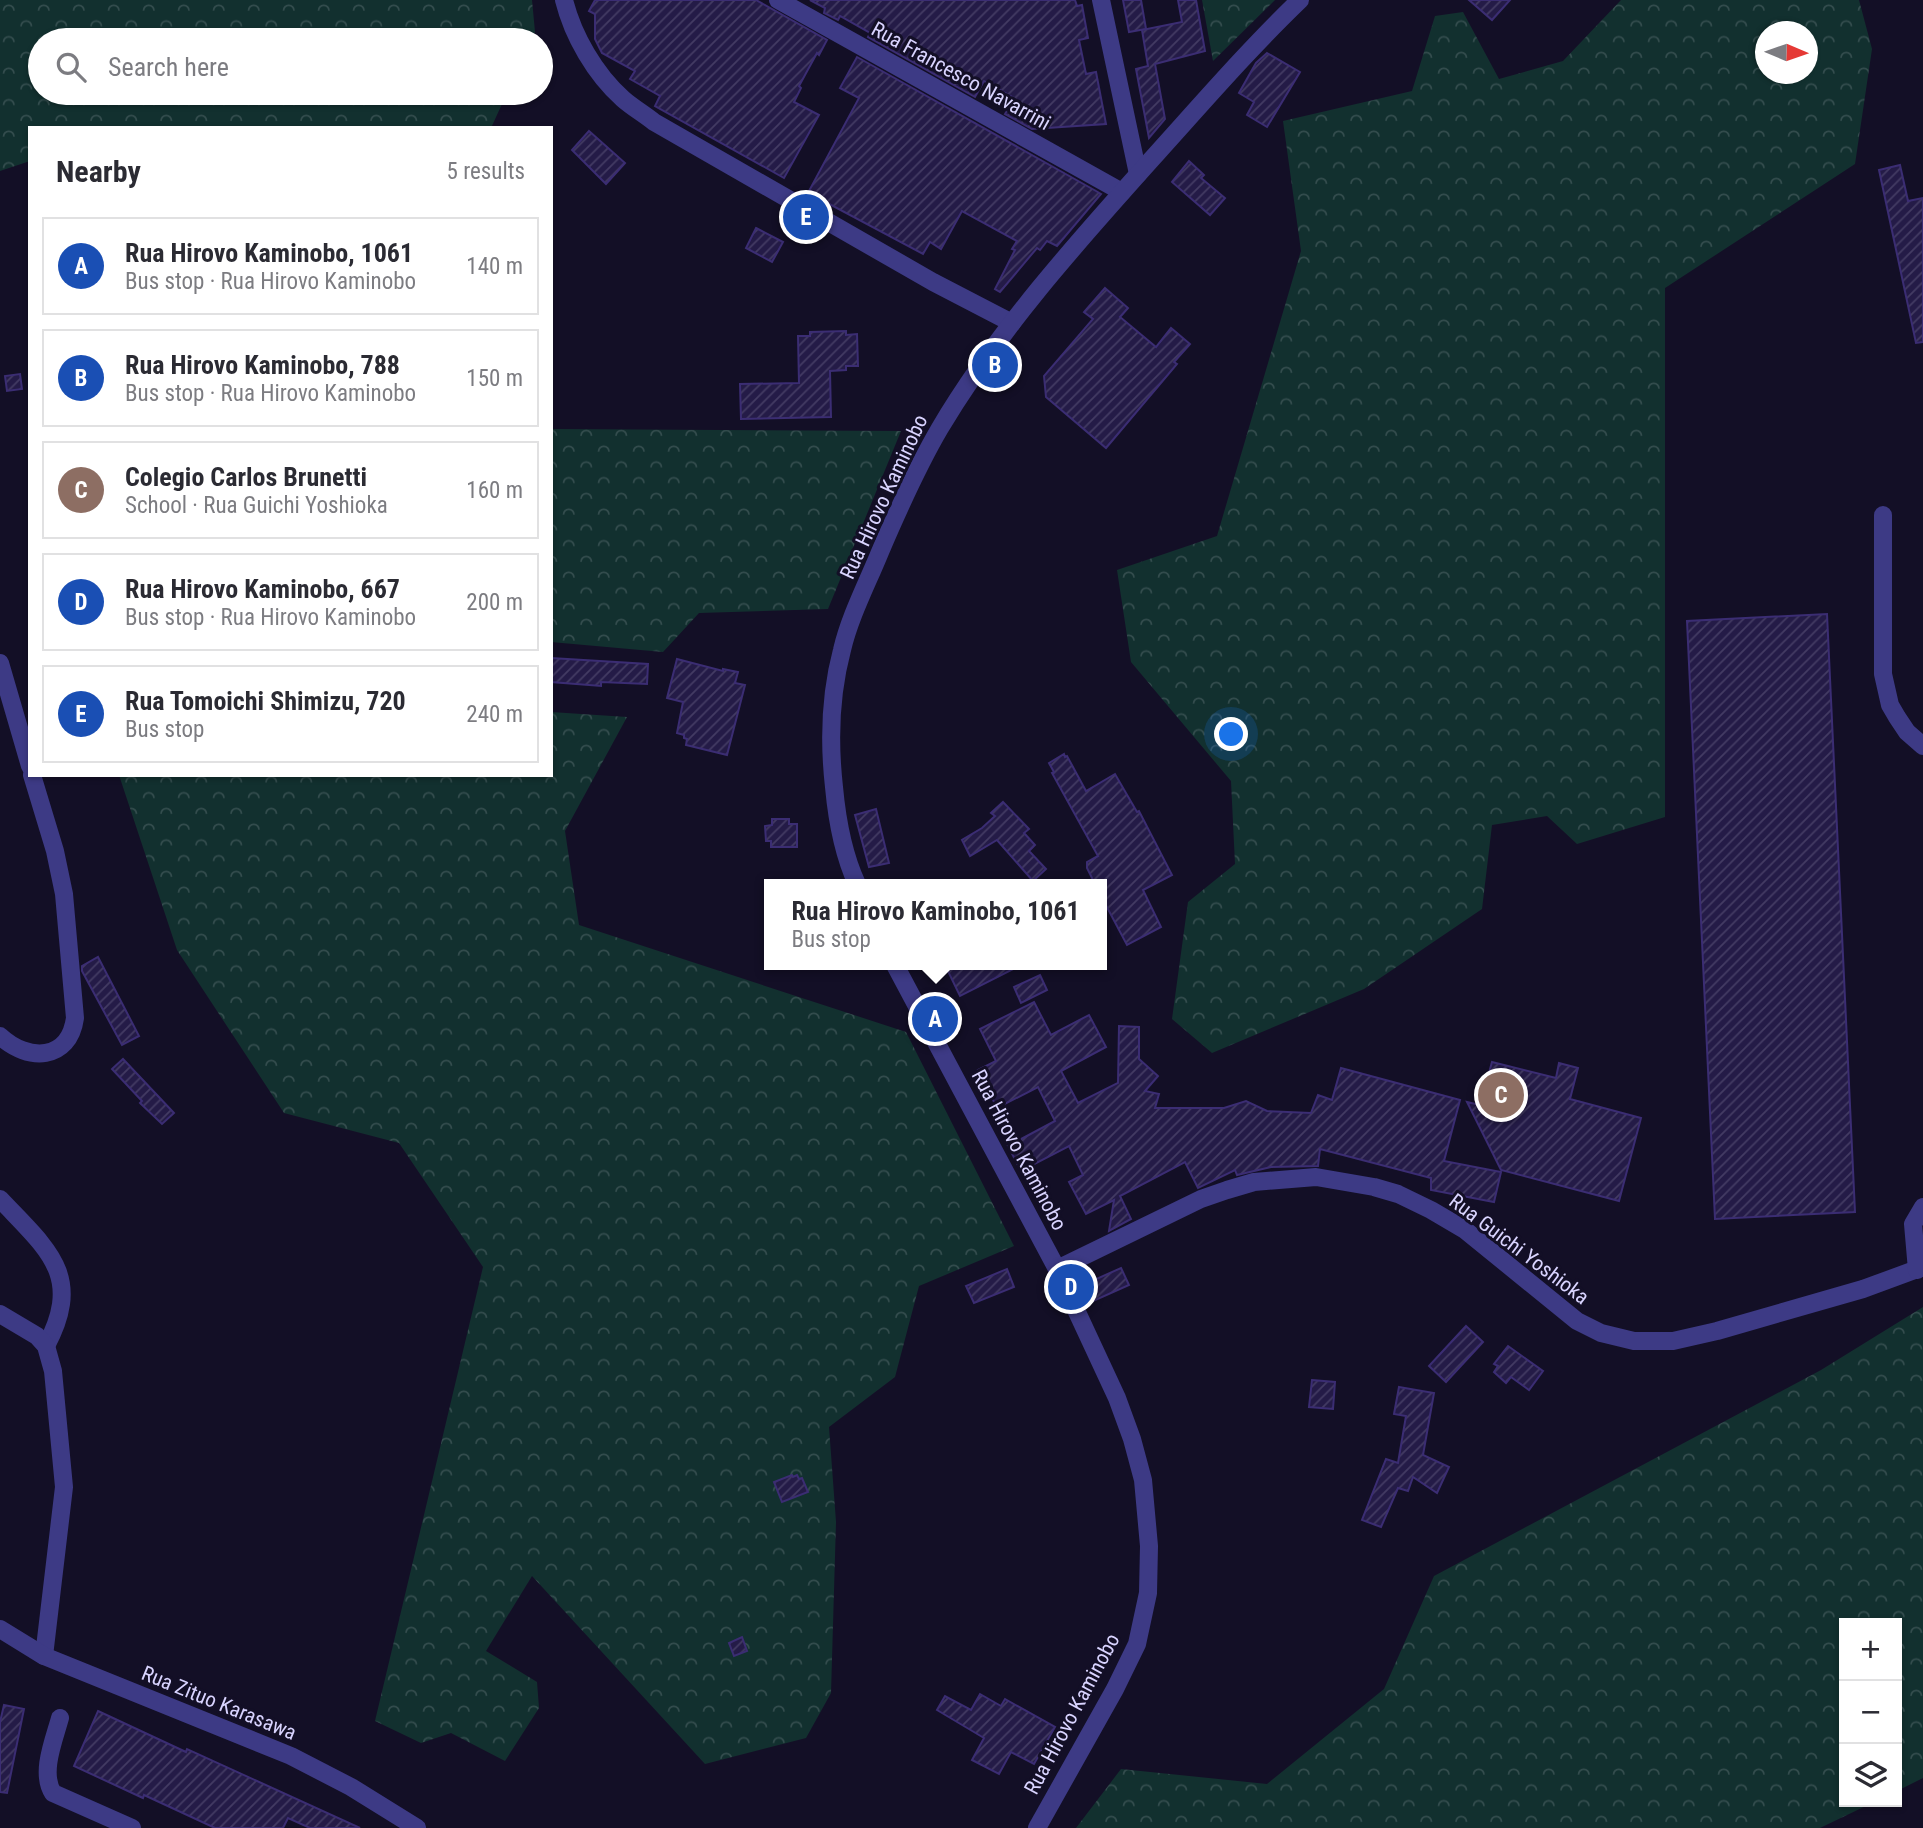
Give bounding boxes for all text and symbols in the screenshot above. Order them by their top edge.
street label: Rua Francesco Navarrini [867,17,1055,135]
north arrow [1755,21,1818,84]
search box [28,28,553,105]
icon: search [52,48,90,86]
text: Search here [108,52,229,82]
text: Nearby [56,154,141,189]
text: 5 results [447,158,525,185]
pin: E [783,191,829,243]
text: Rua Hirovo Kaminobo, 1061 [125,238,413,268]
text: A [74,253,88,280]
text: 140 m [466,253,523,280]
text: Bus stop · Rua Hirovo Kaminobo [125,268,416,295]
pin: B [972,339,1018,391]
text: Rua Hirovo Kaminobo, 788 [125,350,400,380]
text: B [75,365,87,392]
text: 150 m [466,365,523,392]
text: Bus stop · Rua Hirovo Kaminobo [125,380,416,407]
street label: Rua Hirovo Kaminobo [835,411,933,583]
text: Colegio Carlos Brunetti [125,462,367,492]
text: C [74,477,88,504]
text: 160 m [466,477,523,504]
text: School · Rua Guichi Yoshioka [125,492,388,519]
text: Rua Hirovo Kaminobo, 667 [125,574,400,604]
text: D [75,589,88,616]
text: 200 m [466,589,523,616]
text: Bus stop · Rua Hirovo Kaminobo [125,604,416,631]
text: Rua Tomoichi Shimizu, 720 [125,686,406,716]
text: E [75,701,87,728]
text: 240 m [466,701,523,728]
text: Bus stop [125,716,204,743]
your location [1214,717,1248,751]
popup [764,879,1107,970]
text: Rua Hirovo Kaminobo, 1061 [791,896,1080,926]
text: Bus stop [791,926,871,953]
pin: A [912,993,958,1045]
street label: Rua Hirovo Kaminobo [966,1066,1072,1234]
pin: C [1478,1069,1524,1121]
street label: Rua Guichi Yoshioka [1444,1189,1594,1309]
pin: D [1048,1261,1094,1313]
map controls [1839,1618,1902,1807]
button: + [1839,1618,1902,1681]
street label: Rua Hirovo Kaminobo [1019,1630,1125,1798]
street label: Rua Zituo Karasawa [138,1661,300,1745]
button: − [1839,1681,1902,1744]
button: layers [1839,1744,1902,1807]

